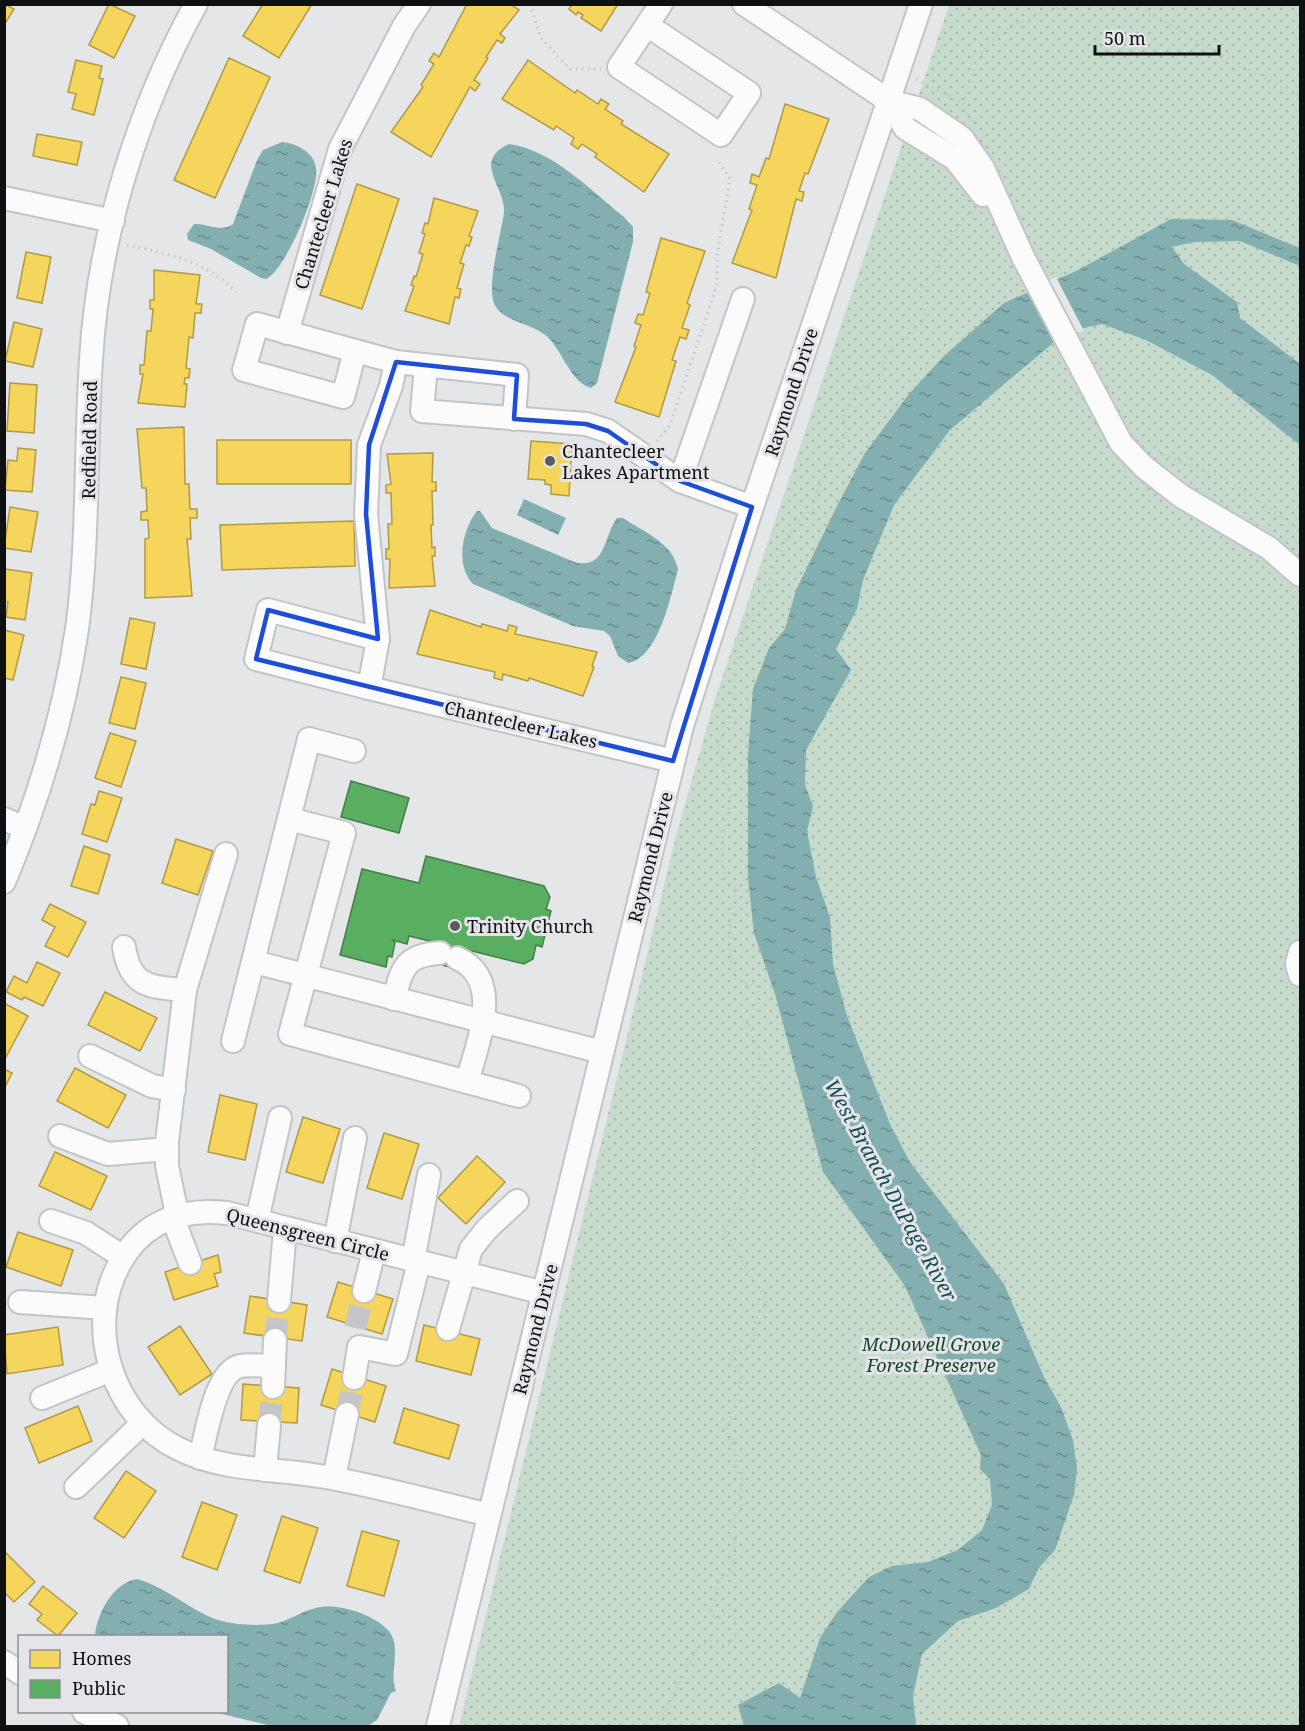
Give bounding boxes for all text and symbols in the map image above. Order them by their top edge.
scale bar [1095,18,1220,56]
text: 50 m [1104,26,1146,50]
street label: Chantecleer Lakes [289,136,357,292]
street label: Raymond Drive [759,325,823,459]
street label: Redfield Road [76,380,102,500]
place label: Chantecleer Lakes Apartment [562,439,709,484]
marker: Chantecleer Lakes Apartment [543,454,557,468]
street label: Chantecleer Lakes [442,695,600,753]
street label: Raymond Drive [622,789,678,925]
place label: Trinity Church [467,914,594,938]
marker: Trinity Church [448,919,462,933]
water label: West Branch DuPage River [819,1074,964,1306]
street label: Queensgreen Circle [224,1202,392,1266]
street label: Raymond Drive [507,1261,563,1397]
park label: McDowell Grove Forest Preserve [861,1332,1000,1377]
legend [18,1635,228,1713]
text: Homes [72,1646,131,1670]
text: Public [72,1676,126,1700]

